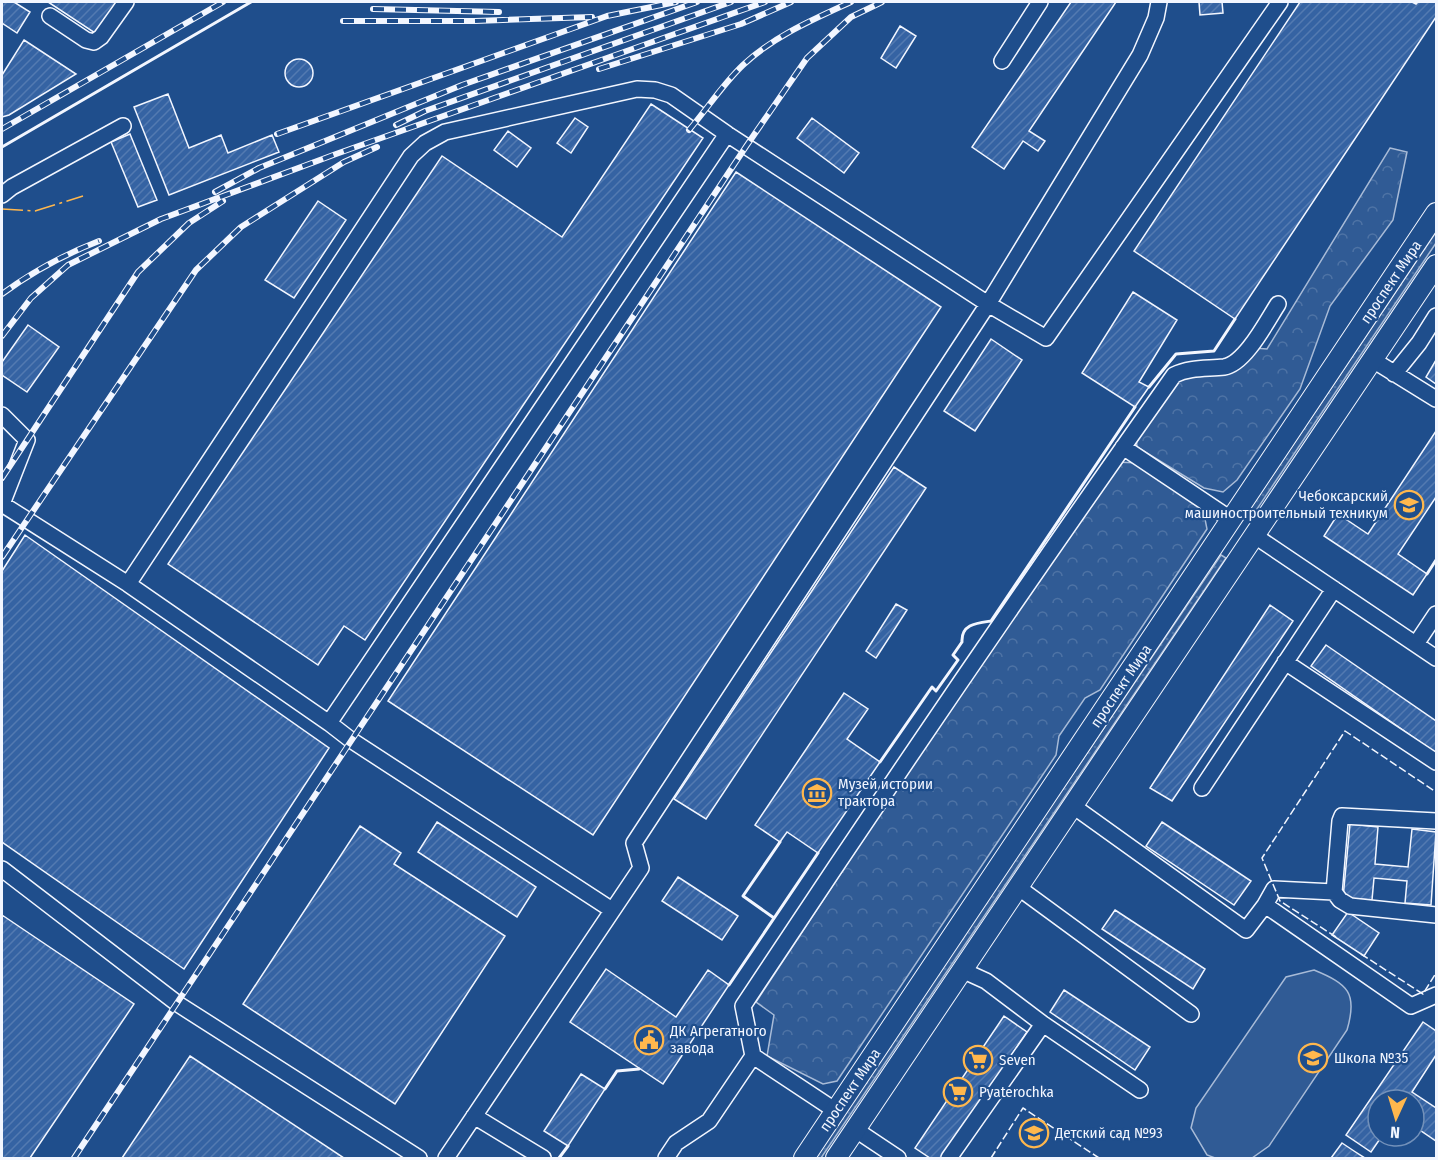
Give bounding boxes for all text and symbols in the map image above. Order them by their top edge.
street label: проспект Мира [1357,237,1425,327]
place label: Чебоксарский машиностроительный техникум [1185,487,1388,522]
school or university icon: Чебоксарский машиностроительный техникум [1393,489,1425,521]
street label: проспект Мира [1087,641,1155,731]
place label: Музей истории трактора [838,775,933,810]
museum icon: Музей истории трактора [801,777,833,809]
place label: ДК Агрегатного завода [669,1022,767,1057]
public building icon: ДК Агрегатного завода [633,1024,665,1056]
school or university icon: Школа №35 [1297,1042,1329,1074]
supermarket icon: Seven [962,1044,994,1076]
street label: проспект Мира [816,1045,884,1135]
place label: Школа №35 [1334,1049,1408,1067]
place label: Seven [999,1051,1036,1069]
supermarket icon: Pyaterochka [942,1076,974,1108]
place label: Pyaterochka [979,1083,1054,1101]
north arrow [1366,1088,1426,1148]
school or university icon: Детский сад №93 [1018,1117,1050,1149]
text: N [1390,1123,1400,1142]
place label: Детский сад №93 [1054,1124,1163,1142]

